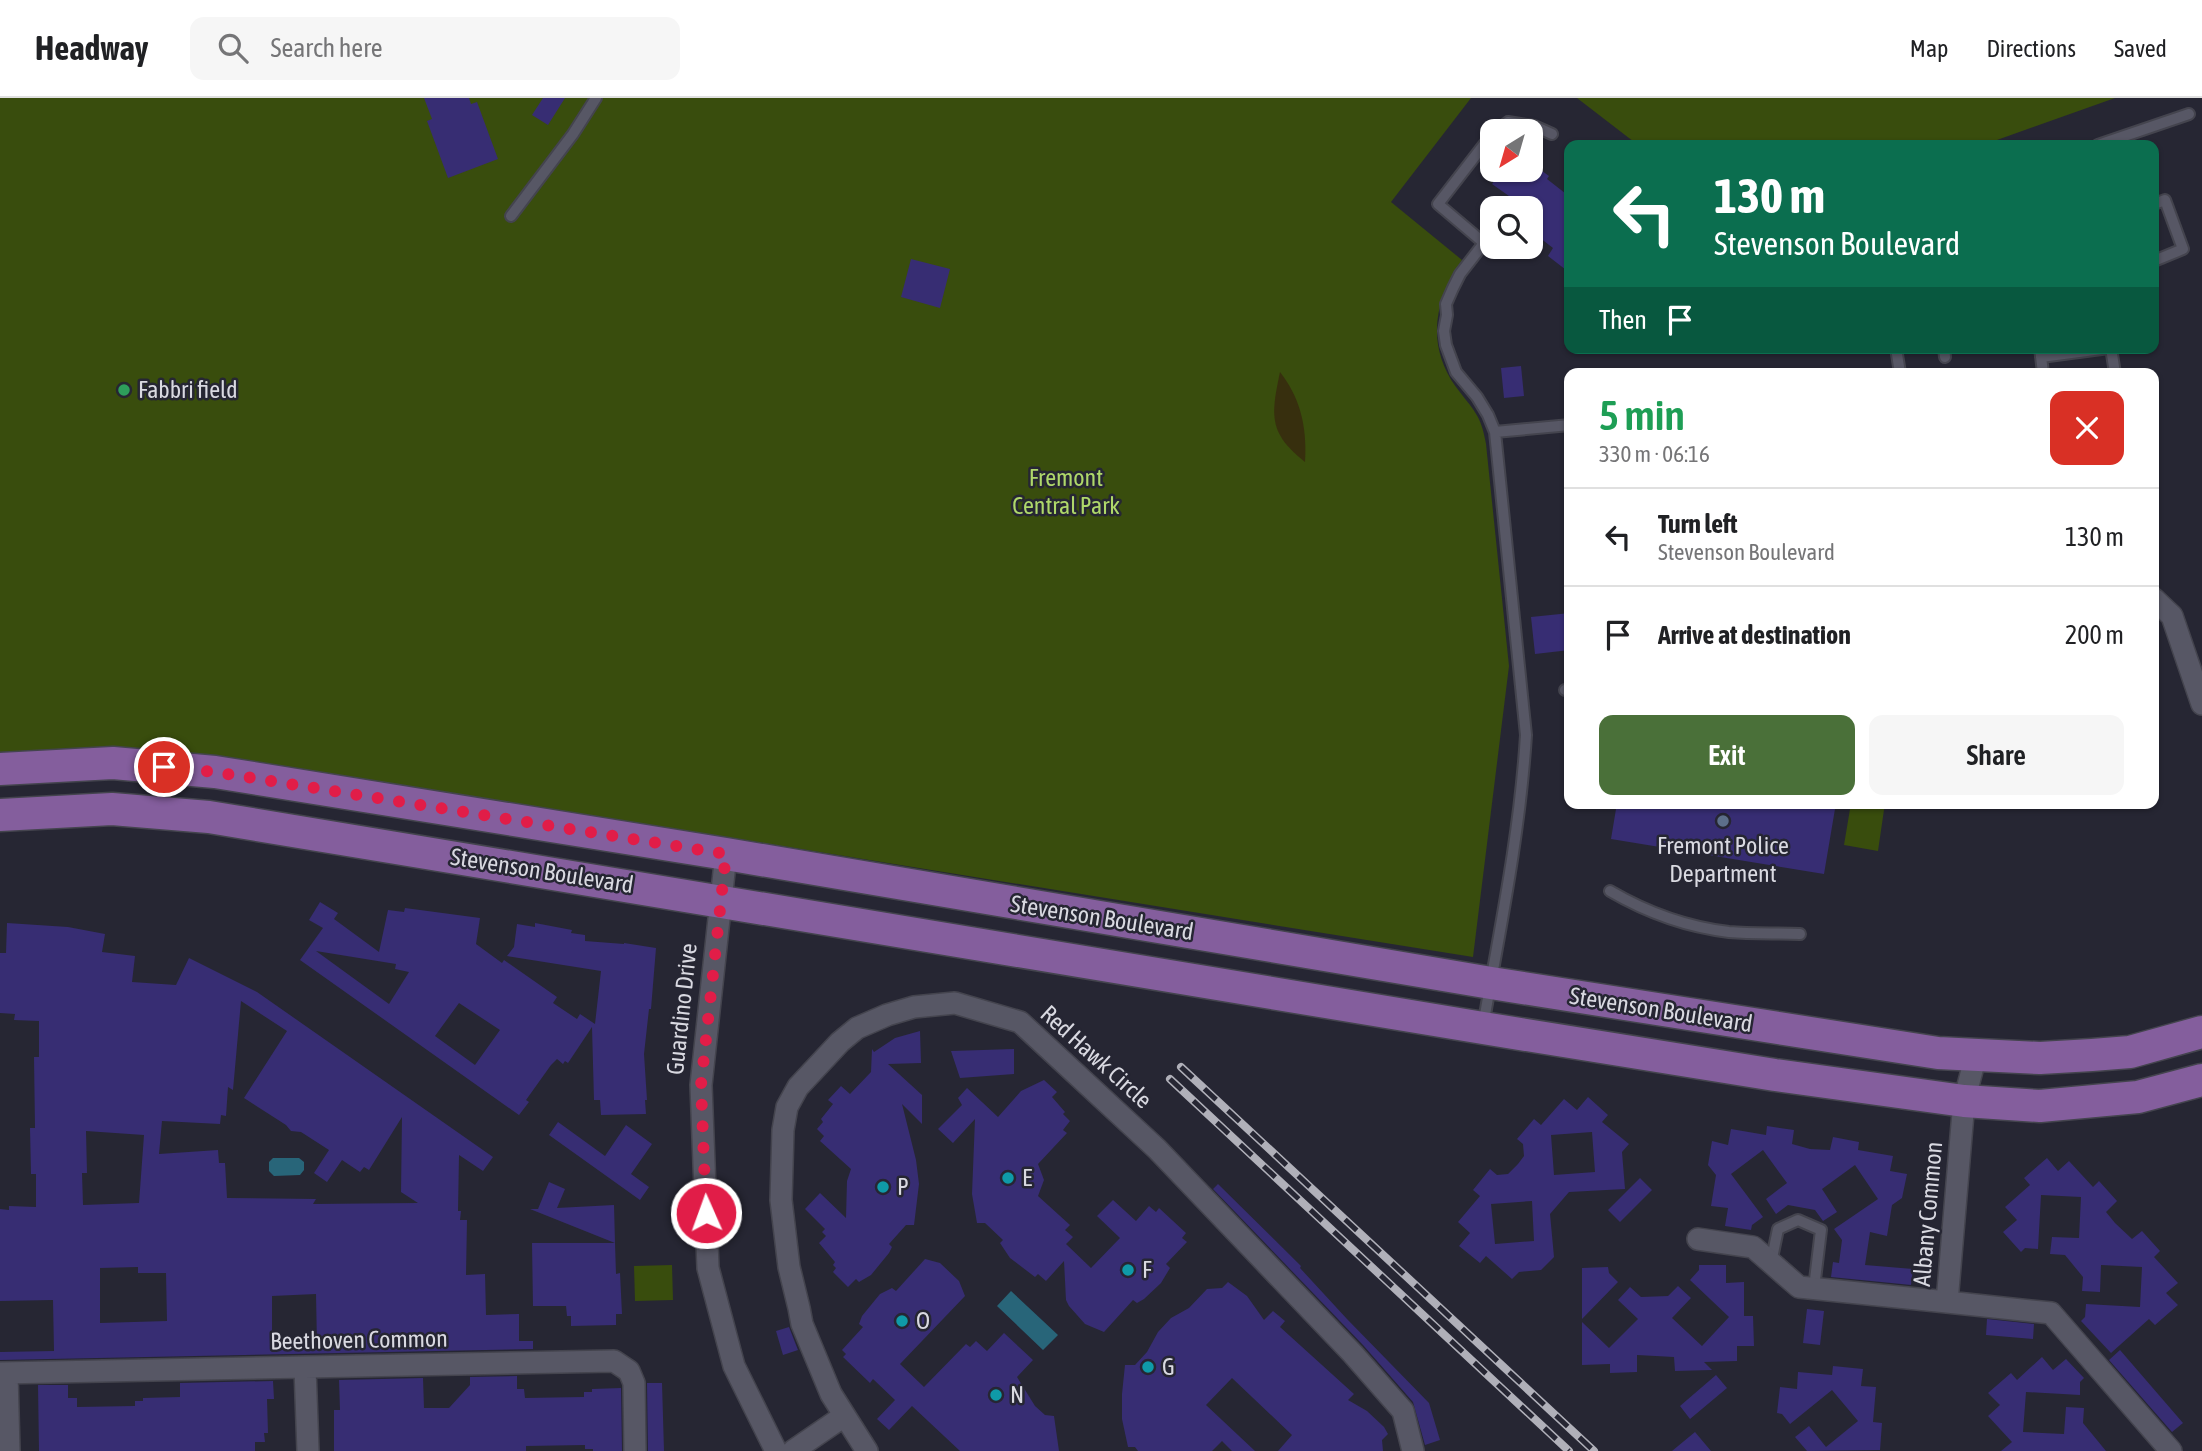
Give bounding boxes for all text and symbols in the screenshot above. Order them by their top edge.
search box [190,17,680,80]
text: Headway [35,29,148,67]
icon: search [214,29,252,67]
text: Search here [270,33,383,63]
text: Map [1910,35,1948,62]
text: Directions [1986,35,2076,62]
text: Saved [2114,35,2167,62]
north arrow [1480,119,1544,182]
map controls [1480,119,1543,259]
text: 130 m [1714,167,1825,223]
icon: left [1599,168,1690,259]
button: search [1480,196,1543,259]
text: Stevenson Boulevard [1714,225,1960,262]
icon: arrive [1661,301,1699,339]
text: Then [1599,305,1647,335]
place label: Fabbri field [138,376,238,403]
marker: Fabbri field [116,382,132,398]
text: 5 min [1599,391,1685,439]
button: close [2050,391,2124,465]
text: 330 m · 06:16 [1599,441,1710,467]
park label: Fremont Central Park [1012,464,1120,519]
text: Turn left [1658,509,1738,539]
icon: left [1599,518,1637,556]
text: 130 m [2065,522,2124,552]
text: Stevenson Boulevard [1658,539,1835,565]
icon: arrive [1599,616,1637,654]
text: Arrive at destination [1658,620,1851,650]
text: 200 m [2065,620,2124,650]
button: Exit [1599,715,1855,795]
button: Share [1869,715,2124,795]
pin [134,737,194,797]
icon: arrive [145,748,183,786]
marker: Fremont Police Department [1715,813,1731,829]
place label: Fremont Police Department [1657,832,1789,887]
street label: Stevenson Boulevard [449,843,635,898]
street label: Stevenson Boulevard [1009,890,1195,945]
street label: Guardino Drive [661,942,702,1076]
street label: Stevenson Boulevard [1568,982,1754,1037]
street label: Red Hawk Circle [1035,1000,1157,1114]
street label: Albany Common [1908,1141,1947,1287]
place label: E [1022,1164,1032,1191]
marker: E [1000,1170,1016,1186]
place label: P [897,1173,909,1200]
position arrow [669,1176,743,1250]
marker: P [875,1179,891,1195]
place label: F [1142,1256,1152,1283]
marker: F [1120,1262,1136,1278]
place label: O [916,1307,930,1334]
marker: O [894,1313,910,1329]
street label: Beethoven Common [270,1324,448,1355]
place label: G [1162,1353,1175,1380]
marker: G [1140,1359,1156,1375]
place label: N [1010,1381,1024,1408]
marker: N [988,1387,1004,1403]

